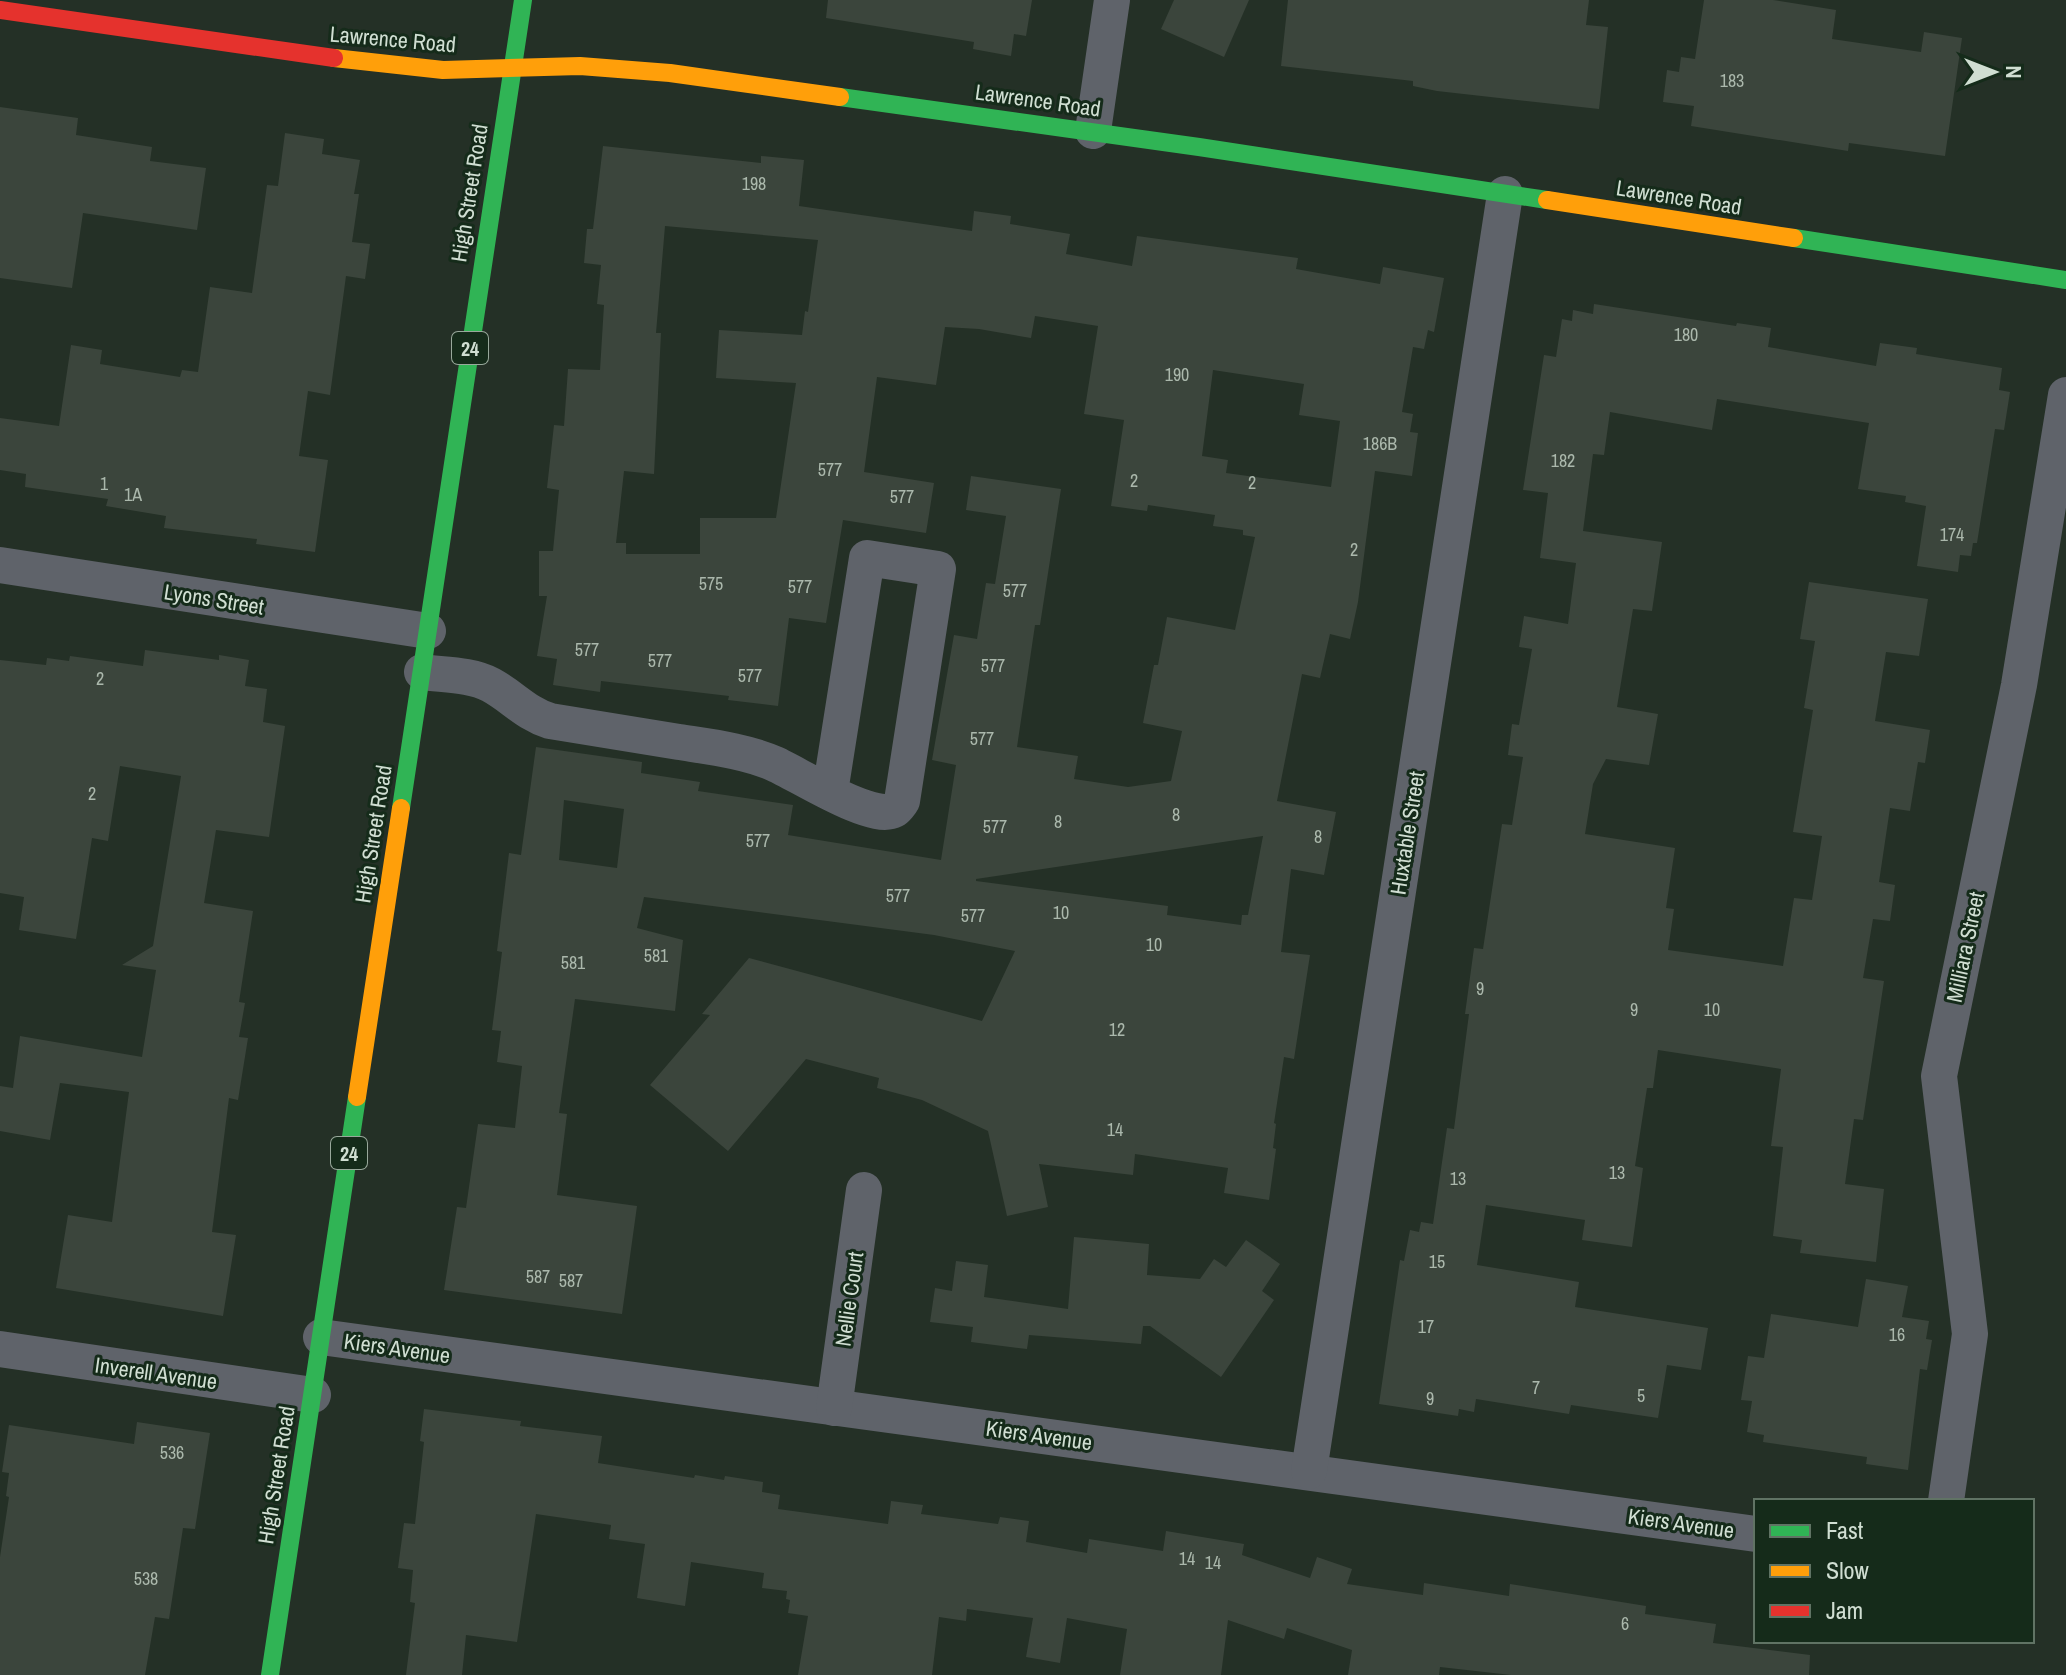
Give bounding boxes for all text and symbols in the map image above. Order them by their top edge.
street label: Lawrence Road [329,19,457,59]
north arrow [1954,32,2034,112]
text: N [1999,65,2029,79]
house number: 183 [1720,68,1744,93]
street label: Lawrence Road [973,76,1103,124]
street label: High Street Road [443,122,495,264]
house number: 198 [742,171,766,196]
street label: Lawrence Road [1614,172,1744,222]
house number: 180 [1674,322,1698,347]
road number: 24 [452,332,488,364]
house number: 190 [1165,362,1189,387]
house number: 186B [1363,431,1397,456]
house number: 182 [1551,448,1575,473]
house number: 577 [818,457,842,482]
house number: 2 [1130,468,1138,493]
house number: 2 [1248,470,1256,495]
house number: 1 [100,471,109,496]
house number: 1A [124,482,142,507]
house number: 577 [890,484,914,509]
house number: 174 [1940,522,1964,547]
house number: 2 [1350,537,1358,562]
house number: 575 [699,571,723,596]
house number: 577 [788,574,812,599]
street label: Lyons Street [162,576,266,622]
house number: 577 [1003,578,1027,603]
house number: 577 [575,637,599,662]
house number: 577 [648,648,672,673]
house number: 577 [981,653,1005,678]
house number: 577 [738,663,762,688]
house number: 2 [96,666,104,691]
house number: 577 [970,726,994,751]
street label: High Street Road [347,763,399,905]
street label: Huxtable Street [1382,769,1432,897]
house number: 2 [88,781,96,806]
house number: 8 [1172,802,1180,827]
house number: 8 [1054,809,1062,834]
house number: 577 [983,814,1007,839]
house number: 8 [1314,824,1322,849]
house number: 577 [746,828,770,853]
house number: 577 [886,883,910,908]
street label: Milliara Street [1939,889,1991,1005]
house number: 10 [1053,900,1069,925]
house number: 577 [961,903,985,928]
house number: 10 [1146,932,1162,957]
house number: 581 [644,943,669,968]
house number: 581 [561,950,586,975]
house number: 9 [1476,976,1484,1001]
house number: 9 [1630,997,1638,1022]
house number: 10 [1704,997,1720,1022]
house number: 12 [1109,1017,1125,1042]
house number: 14 [1107,1117,1123,1142]
road number: 24 [331,1137,367,1169]
house number: 13 [1609,1160,1625,1185]
house number: 13 [1450,1166,1466,1191]
house number: 15 [1429,1249,1445,1274]
street label: Nellie Court [828,1250,870,1348]
house number: 587 [526,1264,550,1289]
house number: 587 [559,1268,583,1293]
house number: 17 [1418,1314,1434,1339]
house number: 16 [1889,1322,1905,1347]
street label: Kiers Avenue [342,1326,452,1370]
street label: Inverell Avenue [93,1350,219,1396]
house number: 7 [1532,1375,1540,1400]
house number: 5 [1637,1383,1645,1408]
house number: 9 [1426,1386,1434,1411]
street label: High Street Road [250,1404,302,1546]
street label: Kiers Avenue [984,1413,1094,1457]
house number: 536 [160,1440,184,1465]
legend [1754,1499,2034,1643]
street label: Kiers Avenue [1626,1501,1736,1545]
text: Fast [1826,1514,1864,1546]
house number: 14 [1179,1546,1195,1571]
house number: 14 [1205,1550,1221,1575]
text: Slow [1826,1554,1869,1586]
house number: 538 [134,1566,158,1591]
text: Jam [1826,1594,1863,1626]
house number: 6 [1621,1611,1629,1636]

